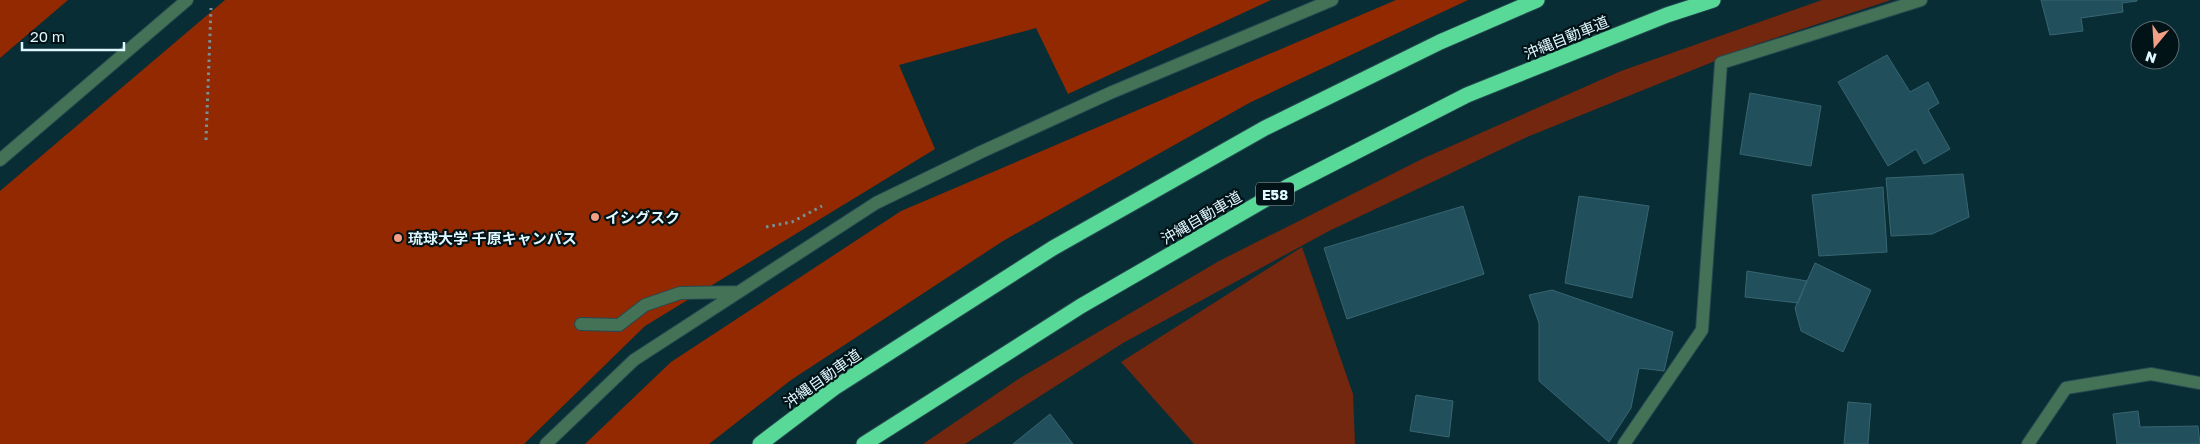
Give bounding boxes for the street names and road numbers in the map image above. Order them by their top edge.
street label: 沖縄自動車道 [1521,12,1611,62]
road number: E58 [1256,182,1294,205]
street label: 沖縄自動車道 [1158,187,1244,247]
street label: 沖縄自動車道 [780,345,864,411]

